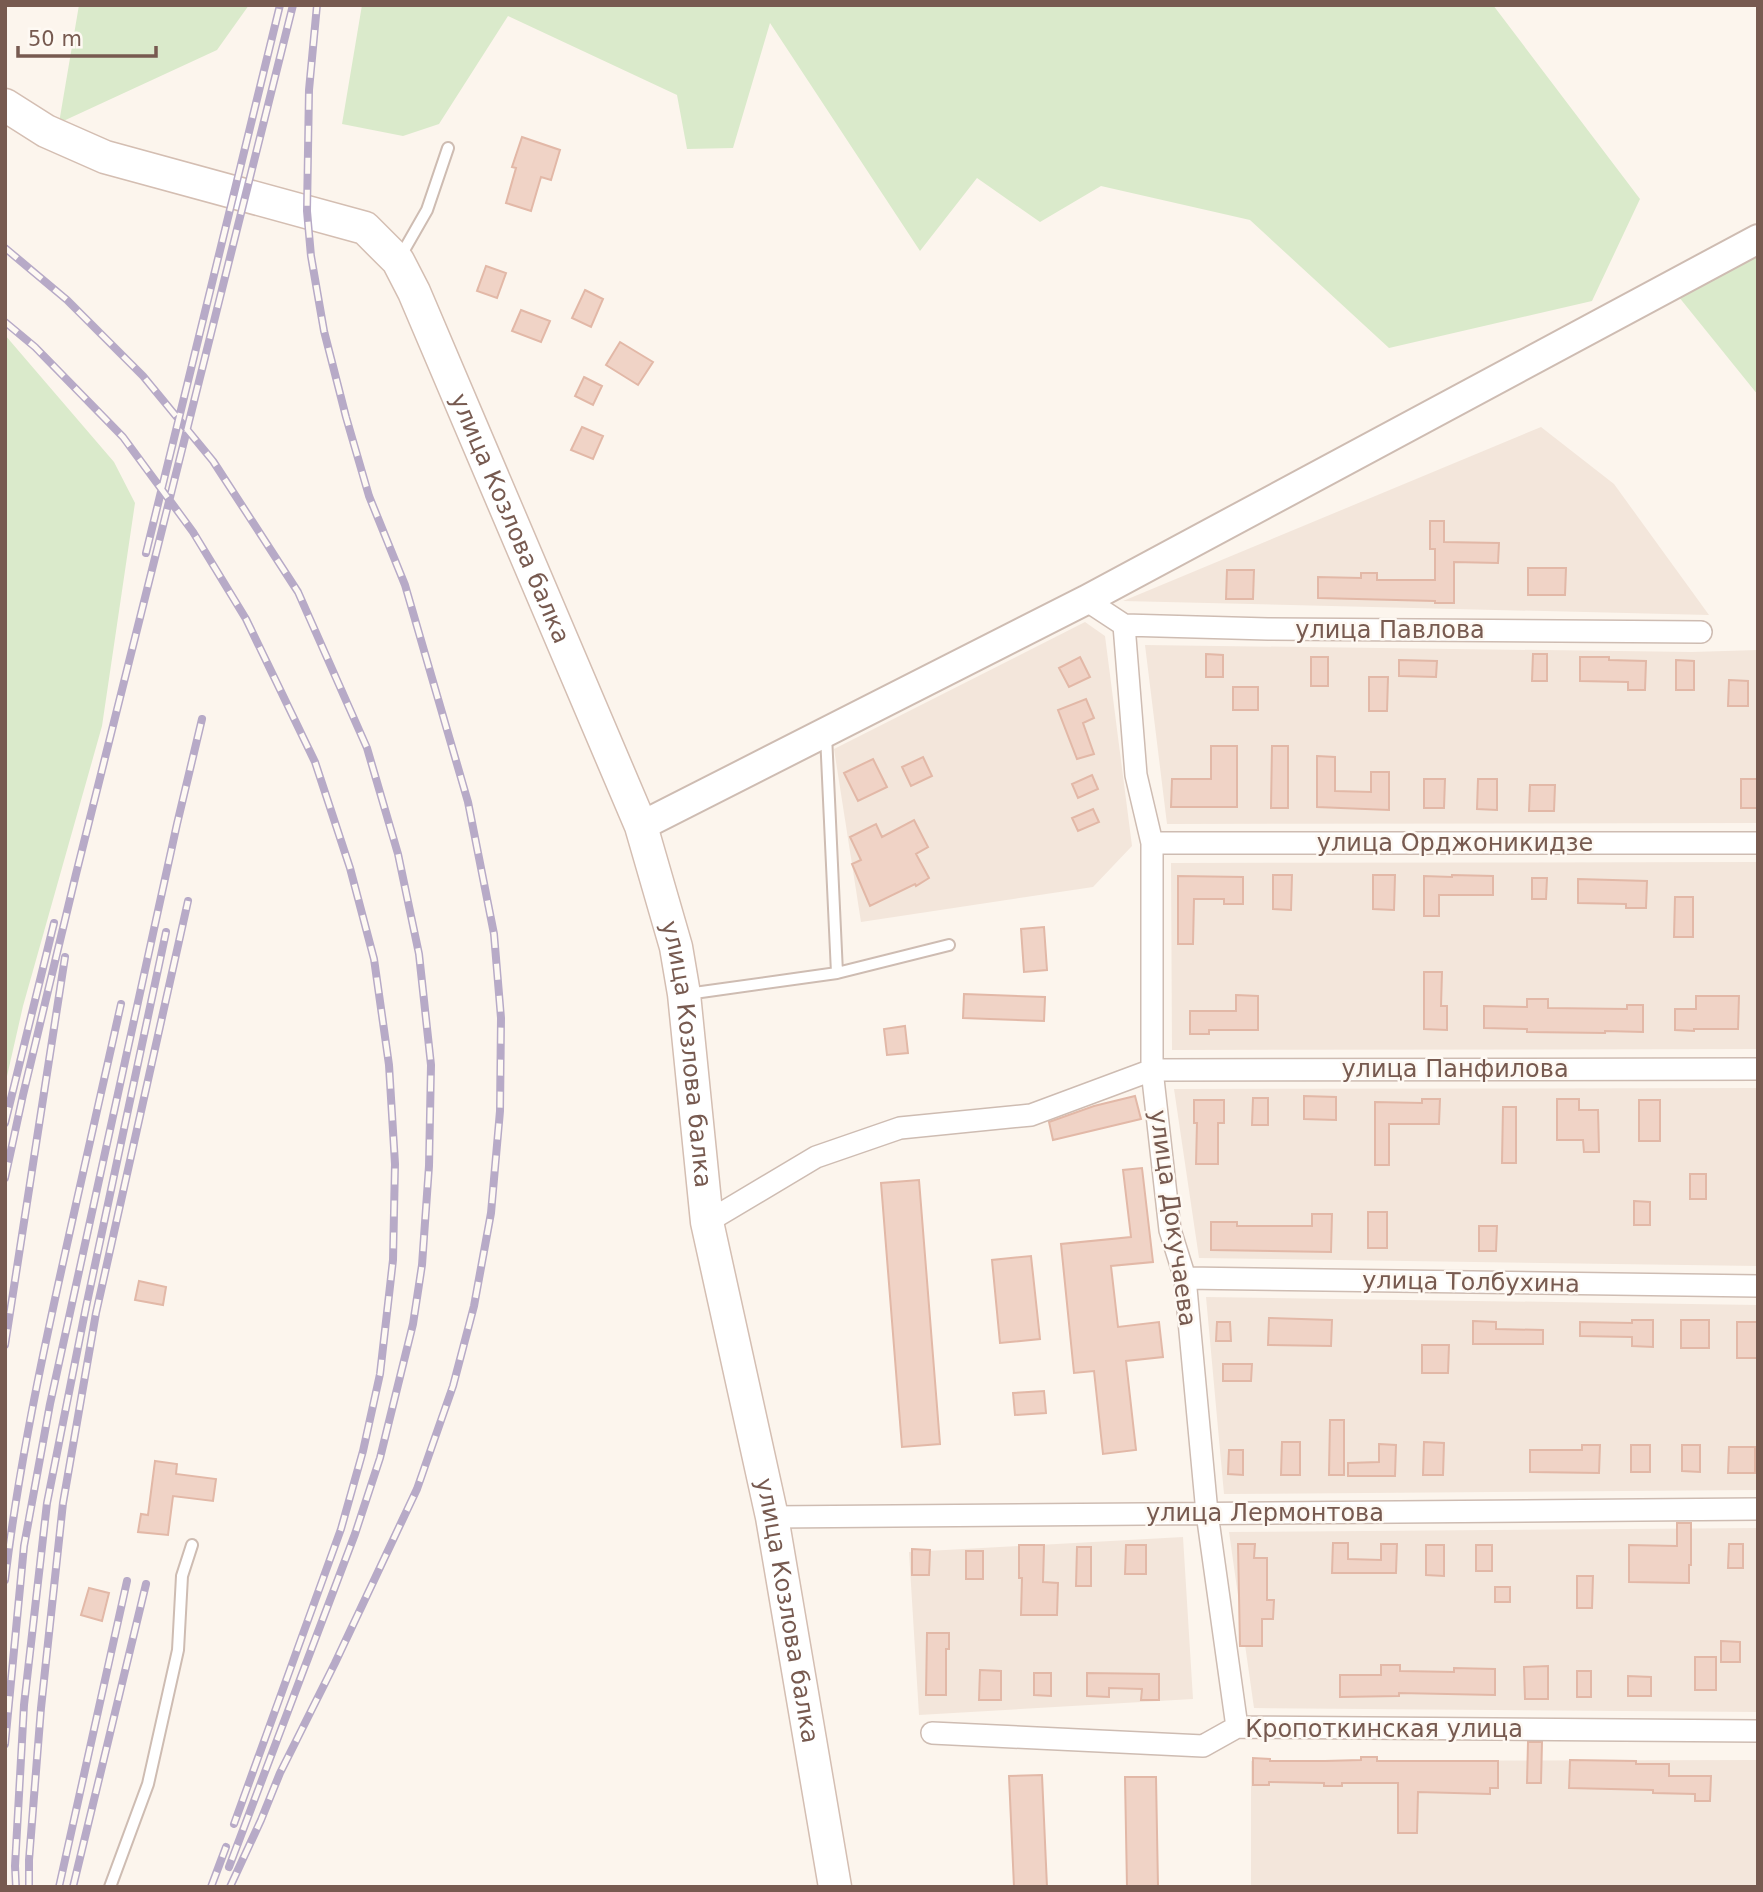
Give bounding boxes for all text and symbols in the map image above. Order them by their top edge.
scale bar [18,14,156,58]
text: 50 m [28,27,82,51]
street label: улица Козлова балка [445,389,576,648]
street label: улица Павлова [1295,616,1485,644]
street label: улица Орджоникидзе [1317,829,1593,857]
street label: улица Козлова балка [655,917,717,1189]
street label: улица Панфилова [1341,1055,1569,1083]
street label: улица Докучаева [1144,1108,1202,1328]
street label: улица Толбухина [1362,1266,1580,1298]
street label: улица Козлова балка [750,1475,824,1745]
street label: улица Лермонтова [1146,1499,1384,1527]
street label: Кропоткинская улица [1245,1715,1523,1743]

